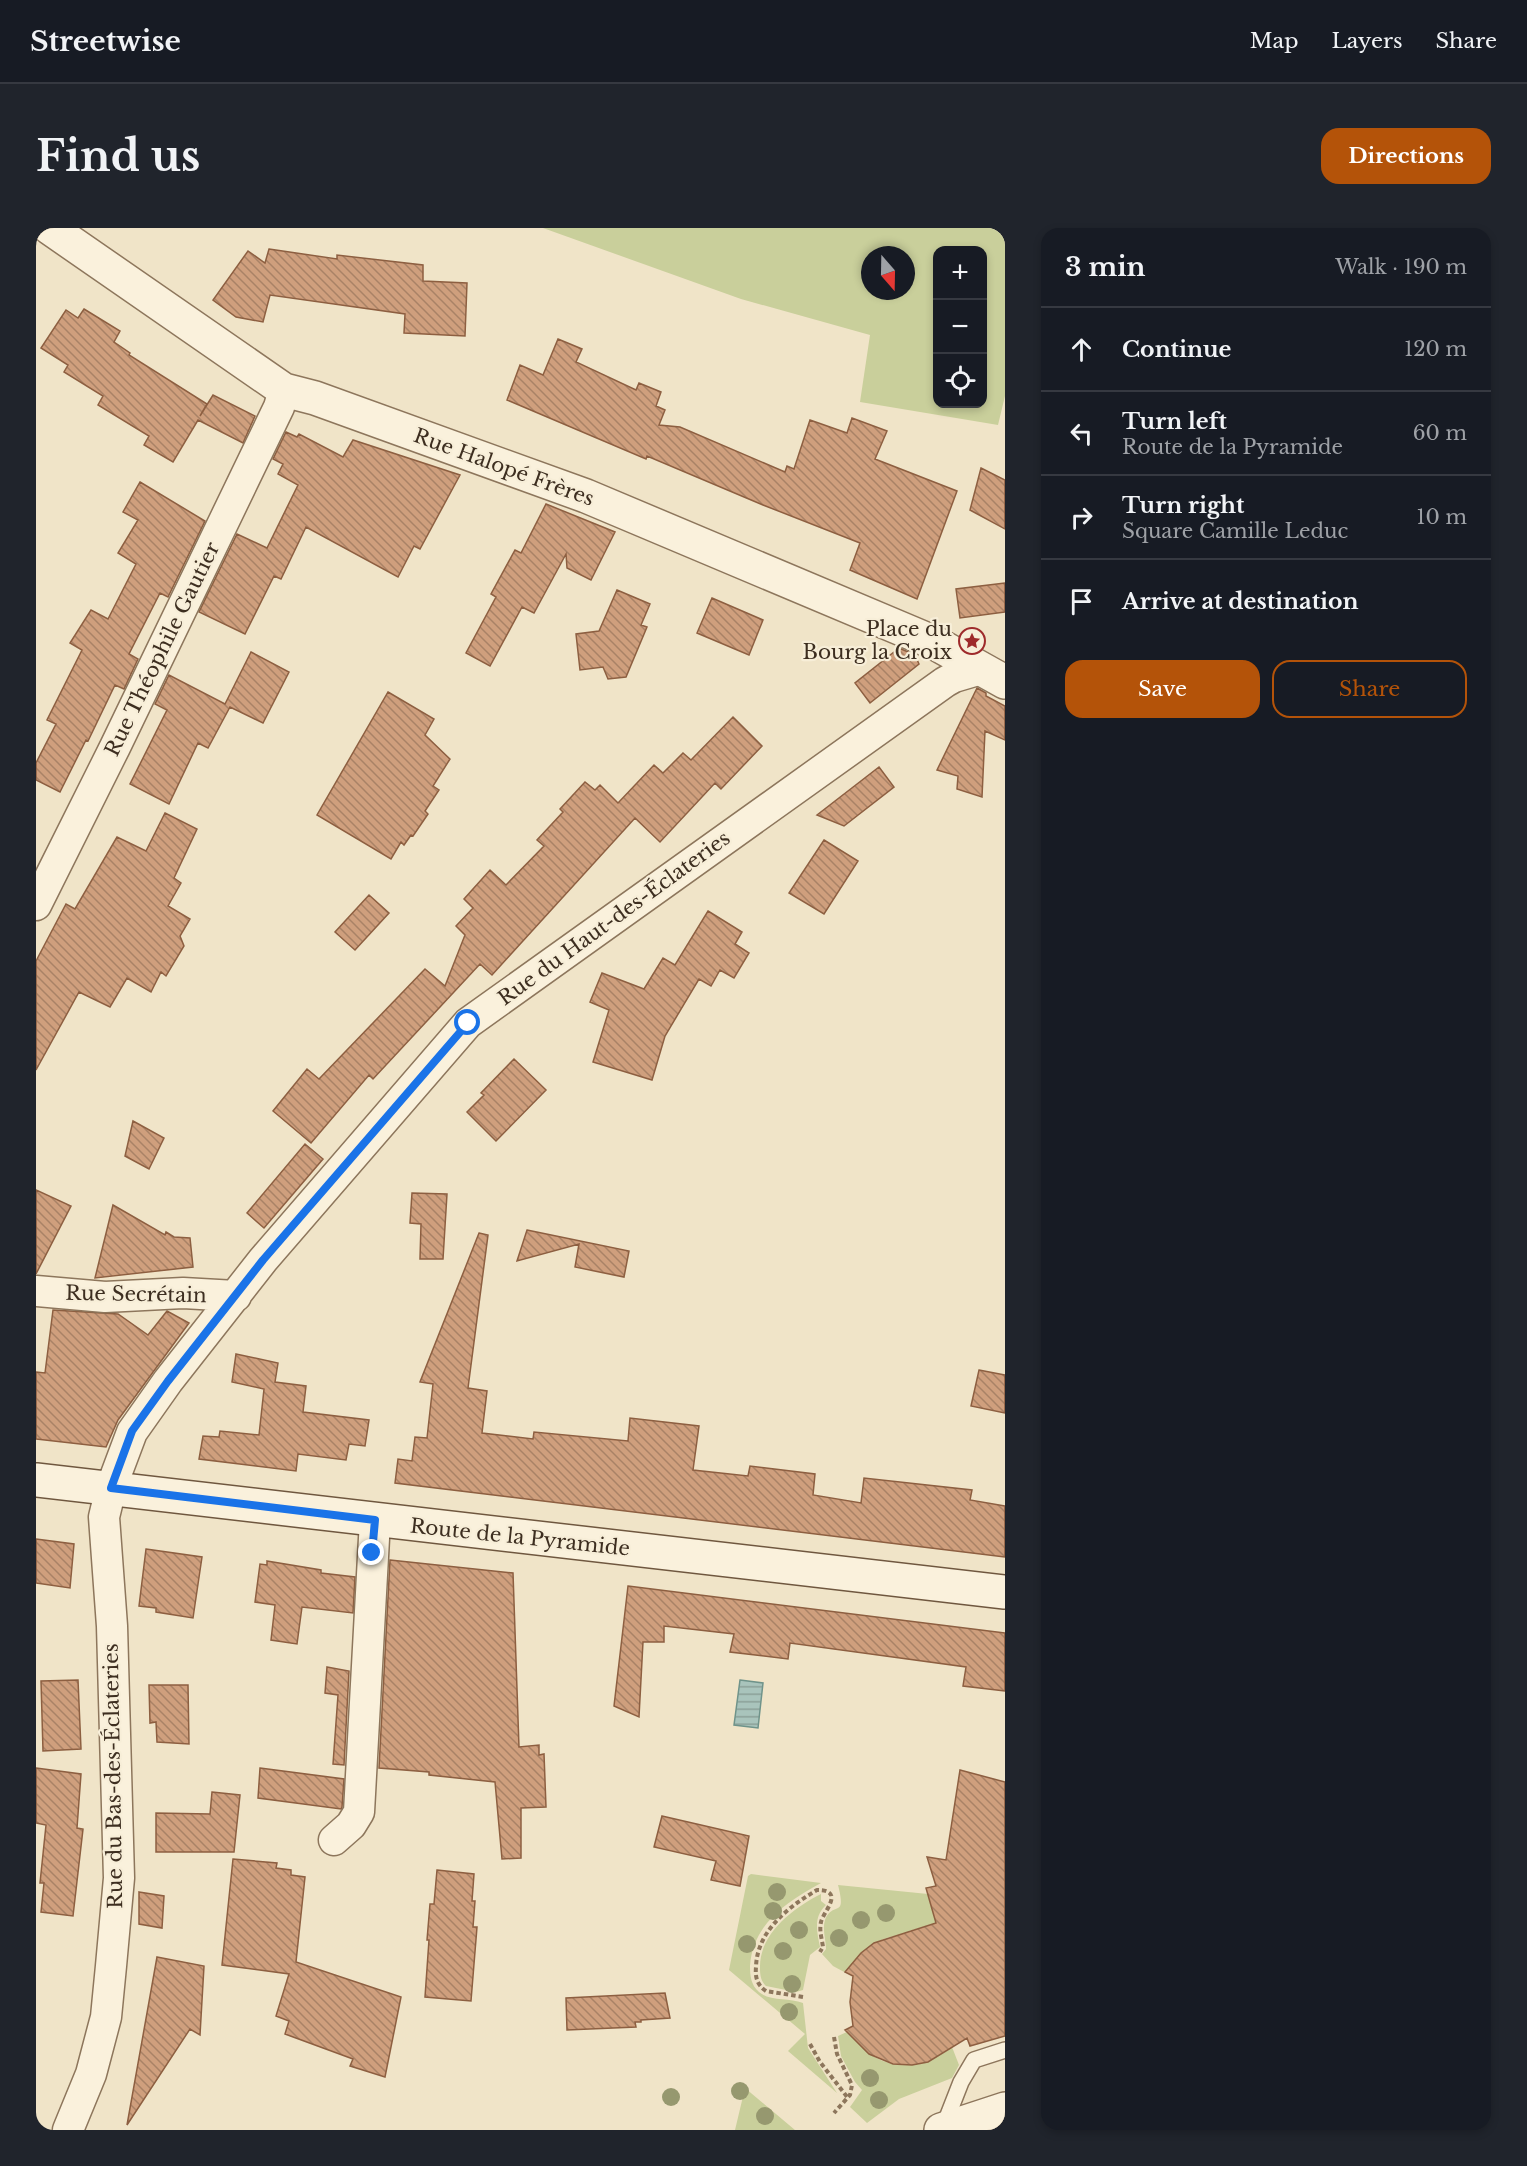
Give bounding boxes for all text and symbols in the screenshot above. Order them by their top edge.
text: Streetwise [30,24,181,59]
text: Map [1250,28,1299,54]
text: Layers [1332,28,1403,54]
text: Share [1436,28,1497,54]
button: Directions [1321,128,1491,184]
text: Find us [36,130,200,182]
north arrow [861,246,915,300]
map controls [933,246,987,408]
button: + [933,246,987,300]
text: 3 min [1065,251,1146,283]
text: Walk · 190 m [1335,255,1467,279]
button: − [933,300,987,354]
icon: ahead [1065,333,1098,366]
text: Continue [1122,336,1231,363]
text: 120 m [1404,337,1467,361]
button: locate [933,354,987,408]
text: Turn left [1122,408,1227,435]
icon: left [1065,417,1098,450]
text: 60 m [1413,421,1467,445]
street label: Rue Halopé Frères [411,423,597,511]
text: Route de la Pyramide [1122,435,1343,459]
text: Turn right [1122,492,1244,519]
icon: right [1065,501,1098,534]
text: 10 m [1417,505,1467,529]
text: Square Camille Leduc [1122,519,1348,543]
street label: Rue Théophile Gautier [100,538,225,760]
icon: arrive [1065,585,1098,618]
text: Arrive at destination [1122,588,1359,615]
place label: Place du Bourg la Croix [803,617,952,664]
place icon: Place du Bourg la Croix [957,626,987,656]
button: Save [1065,660,1260,718]
button: Share [1272,660,1467,718]
street label: Rue du Haut-des-Éclateries [493,825,735,1010]
route start [454,1009,480,1035]
street label: Rue Secrétain [65,1281,207,1307]
street label: Route de la Pyramide [409,1514,631,1560]
route end [358,1539,384,1565]
street label: Rue du Bas-des-Éclateries [98,1643,127,1909]

